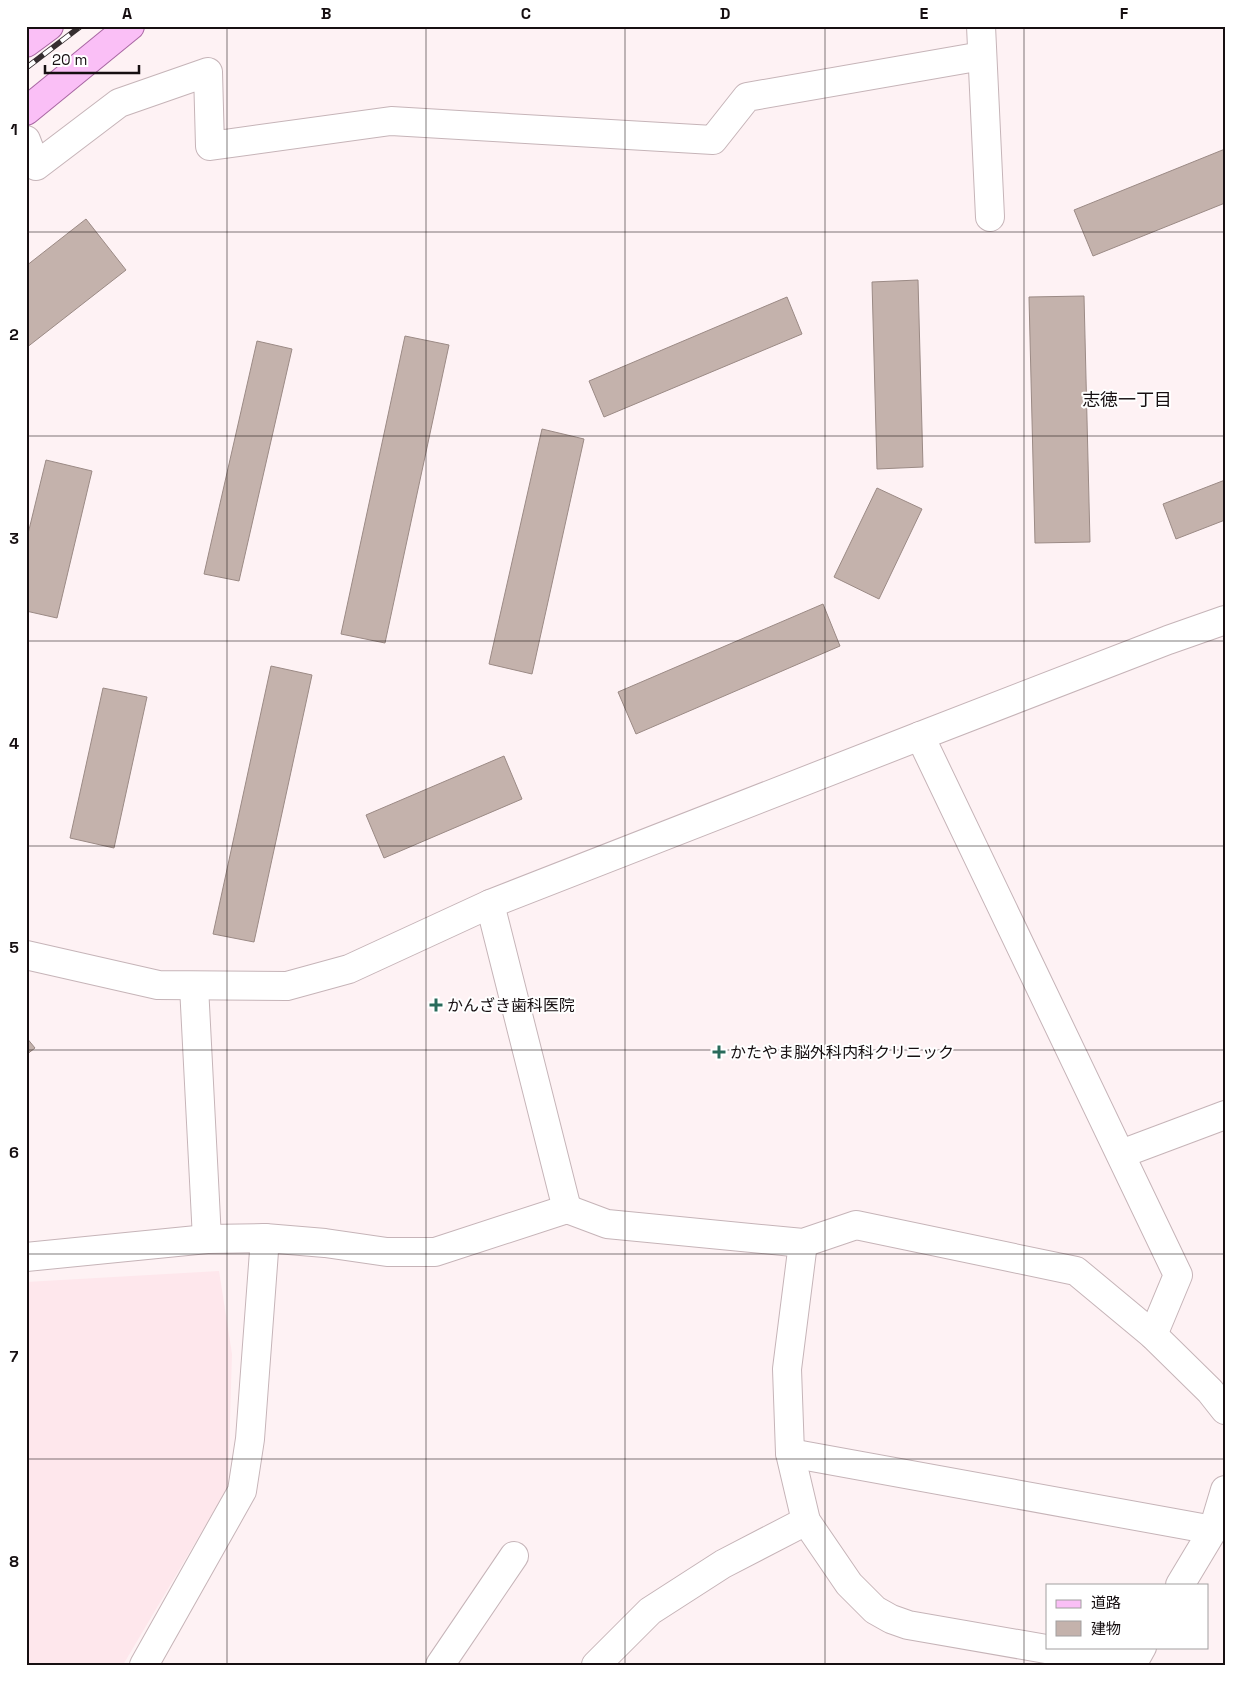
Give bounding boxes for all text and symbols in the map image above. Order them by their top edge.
text: A [122,3,132,24]
text: B [321,3,331,24]
text: C [521,3,531,24]
text: D [720,3,730,24]
text: E [920,3,929,24]
text: F [1120,3,1129,24]
scale bar [45,42,139,74]
text: 20 m [52,50,87,69]
text: 1 [10,119,18,140]
text: 2 [9,324,19,345]
district label: 志徳一丁目 [1082,388,1172,411]
text: 3 [9,528,19,549]
text: 4 [9,733,19,754]
text: 5 [9,937,19,958]
place label: かんざき歯科医院 [447,995,575,1016]
marker: かんざき歯科医院 [429,998,443,1012]
place label: かたやま脳外科内科クリニック [730,1042,954,1063]
marker: かたやま脳外科内科クリニック [712,1045,726,1059]
text: 6 [9,1142,19,1163]
text: 7 [10,1346,19,1367]
text: 8 [9,1551,19,1572]
legend [1046,1584,1208,1648]
text: 道路 [1091,1593,1121,1612]
text: 建物 [1091,1619,1121,1638]

